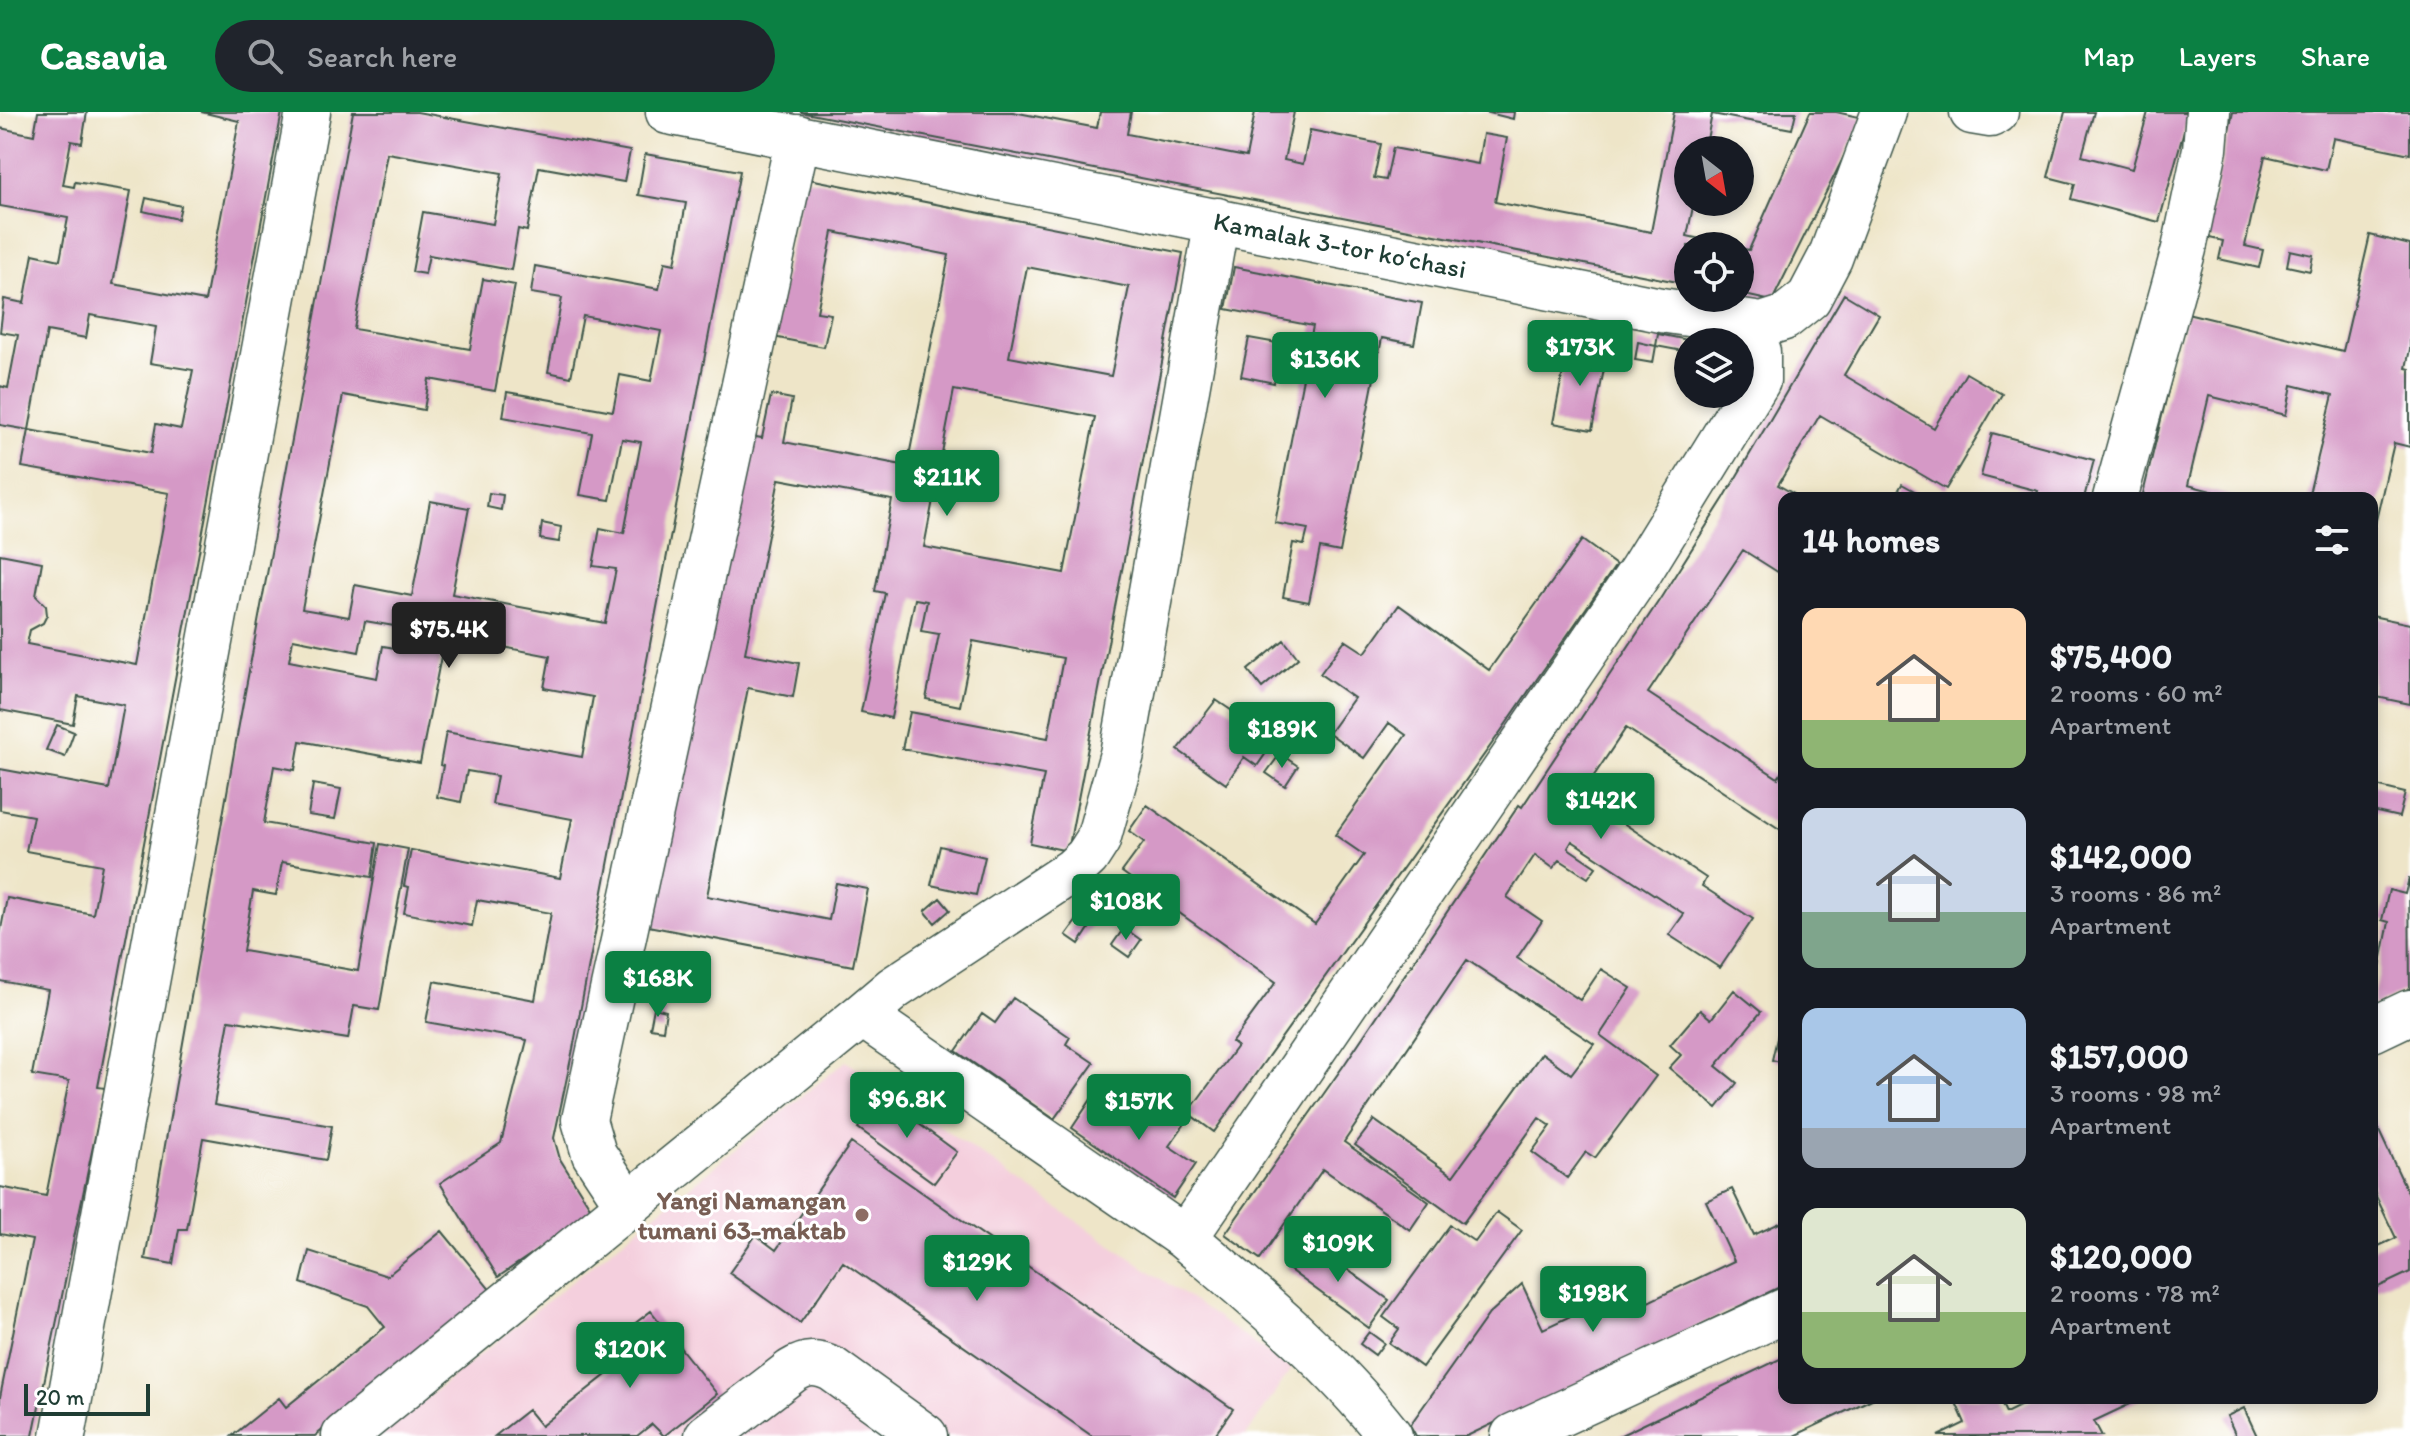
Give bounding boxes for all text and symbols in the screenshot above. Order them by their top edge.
search box [215,20,775,92]
text: Casavia [40,33,167,79]
icon: search [243,34,287,78]
text: Search here [307,38,457,75]
text: Map [2083,39,2135,73]
text: Layers [2179,39,2257,73]
text: Share [2301,39,2370,73]
north arrow [1674,136,1754,216]
map controls [1674,136,1754,408]
street label: Kamalak 3-tor koʻchasi [1211,205,1469,285]
button: locate [1674,232,1754,312]
pin: $173K [1524,320,1636,388]
button: layers [1674,328,1754,408]
text: $173K [1546,330,1614,362]
pin: $136K [1269,332,1381,400]
text: $136K [1290,342,1360,374]
pin: $211K [891,450,1003,518]
text: $211K [913,460,981,492]
icon: filters [2310,518,2354,562]
text: 14 homes [1802,520,1940,561]
pin: $75.4K [384,602,514,670]
text: $75.4K [410,612,488,644]
text: $75,400 [2050,636,2172,677]
icon: home [1866,640,1962,736]
text: 2 rooms · 60 m² [2050,677,2223,709]
pin: $189K [1226,702,1338,770]
text: Apartment [2050,709,2171,741]
text: $189K [1247,712,1317,744]
pin: $142K [1545,773,1657,841]
text: $142K [1565,783,1637,815]
text: $142,000 [2050,836,2192,877]
icon: home [1866,840,1962,936]
pin: $108K [1070,874,1182,942]
text: 3 rooms · 86 m² [2050,877,2221,909]
text: $108K [1090,884,1162,916]
text: Apartment [2050,909,2171,941]
pin: $168K [602,951,714,1019]
text: $168K [623,961,693,993]
text: $157,000 [2050,1036,2189,1077]
icon: home [1866,1040,1962,1136]
pin: $96.8K [842,1072,972,1140]
pin: $157K [1083,1074,1195,1142]
text: 3 rooms · 98 m² [2050,1077,2221,1109]
text: $96.8K [868,1082,946,1114]
text: $157K [1105,1084,1173,1116]
text: Apartment [2050,1109,2171,1141]
place label: Yangi Namangan tumani 63-maktab [638,1184,846,1246]
marker: Yangi Namangan tumani 63-maktab [853,1206,871,1224]
pin: $109K [1282,1216,1394,1284]
text: $109K [1302,1226,1374,1258]
pin: $129K [921,1235,1033,1303]
text: $120,000 [2050,1236,2193,1277]
icon: home [1866,1240,1962,1336]
text: $129K [942,1245,1012,1277]
pin: $198K [1537,1266,1649,1334]
text: $198K [1558,1276,1628,1308]
text: 2 rooms · 78 m² [2050,1277,2220,1309]
text: Apartment [2050,1309,2171,1341]
pin: $120K [574,1322,686,1390]
text: $120K [594,1332,666,1364]
scale bar [24,1380,150,1416]
text: 20 m [36,1384,85,1411]

